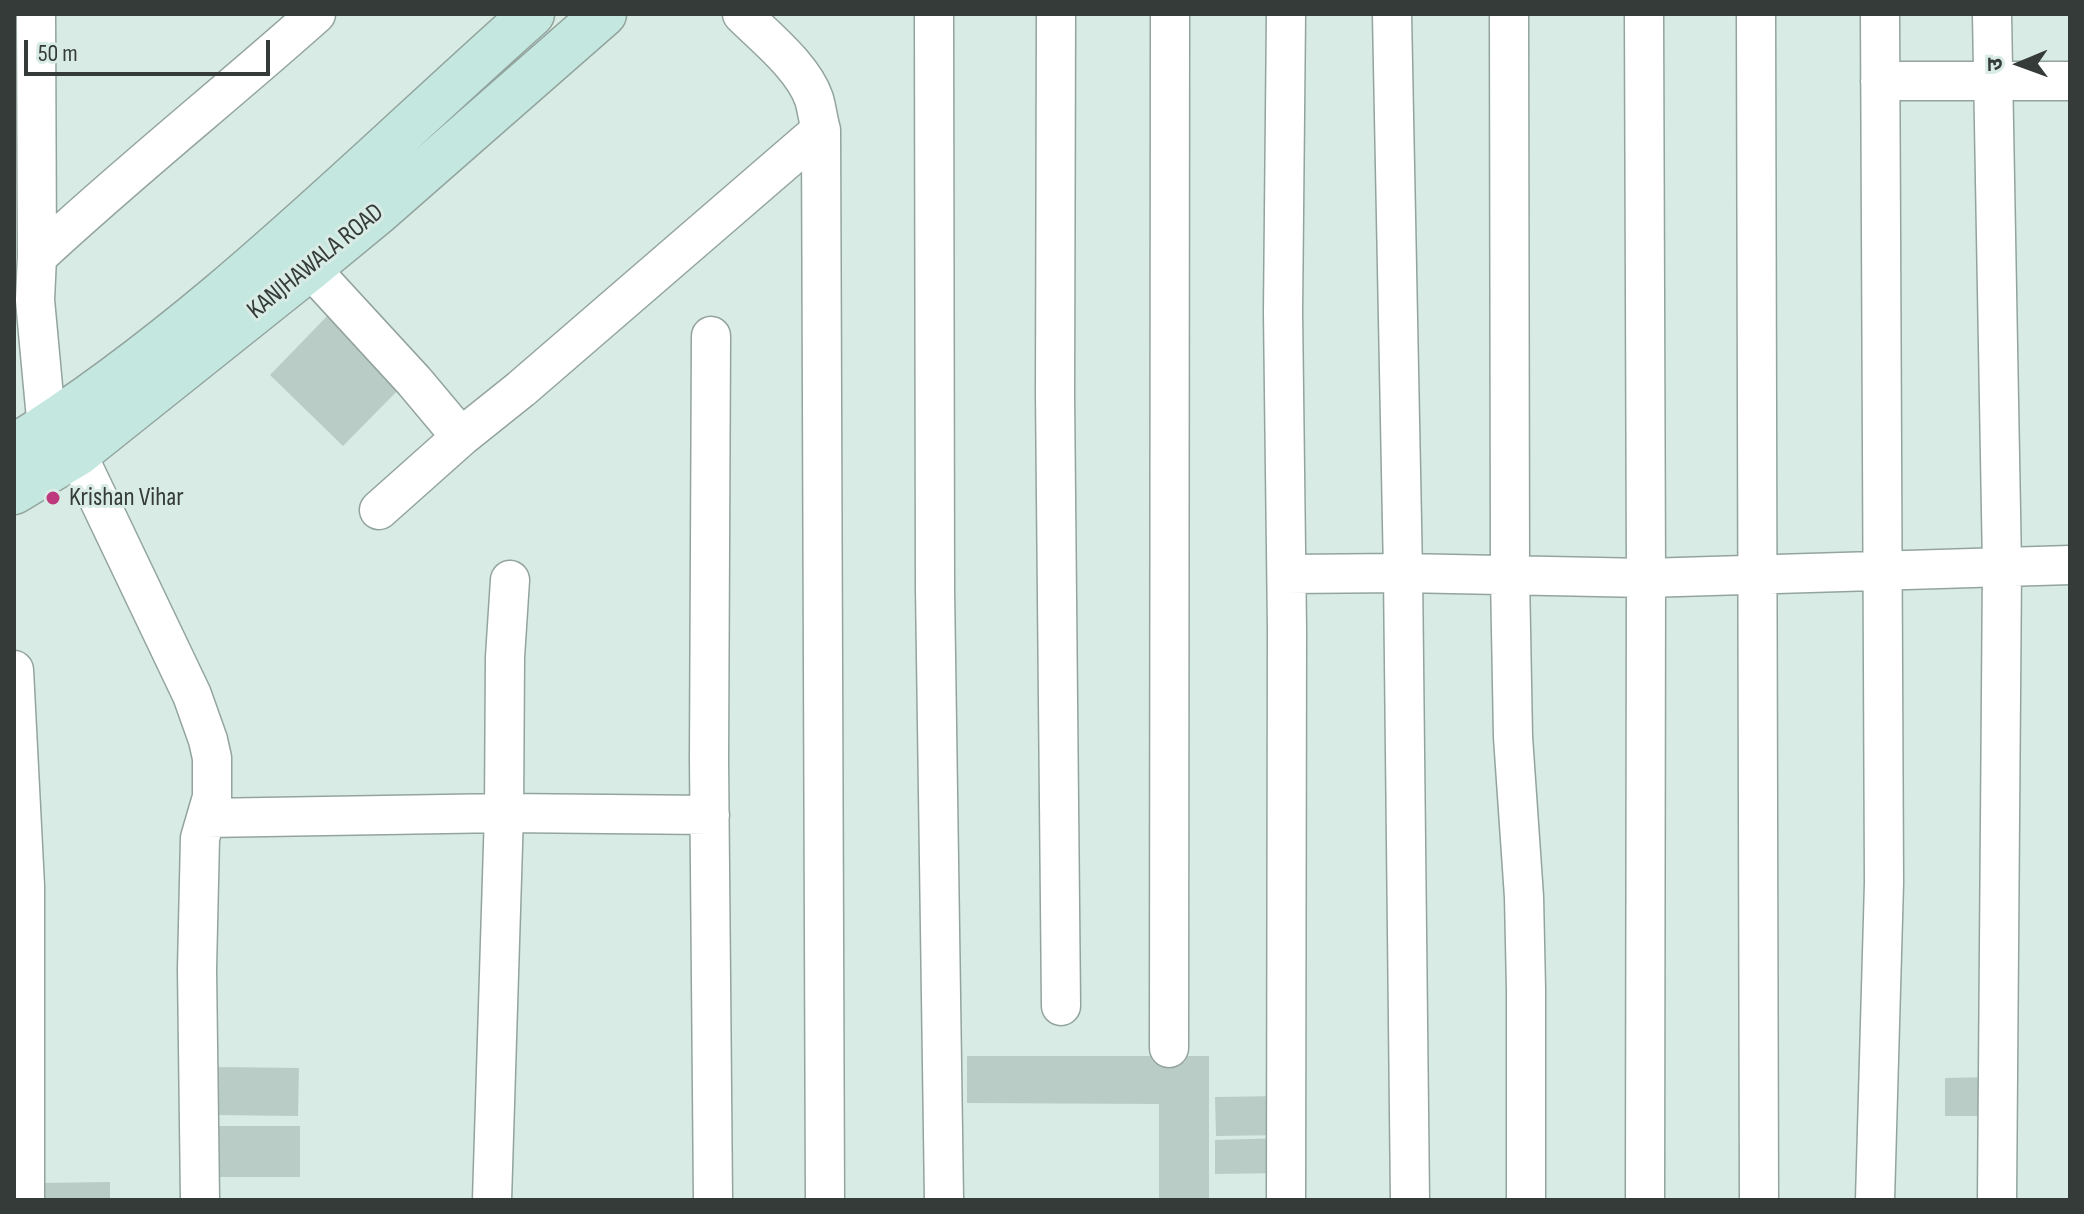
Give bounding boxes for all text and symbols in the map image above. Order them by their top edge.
scale bar [28,24,274,74]
north arrow [1980,24,2060,104]
text: 50 m [38,39,78,68]
text: उ [1982,58,2009,71]
street label: KANJHAWALA ROAD [242,198,390,326]
place label: Krishan Vihar [69,482,184,514]
marker: Krishan Vihar [44,489,62,507]

